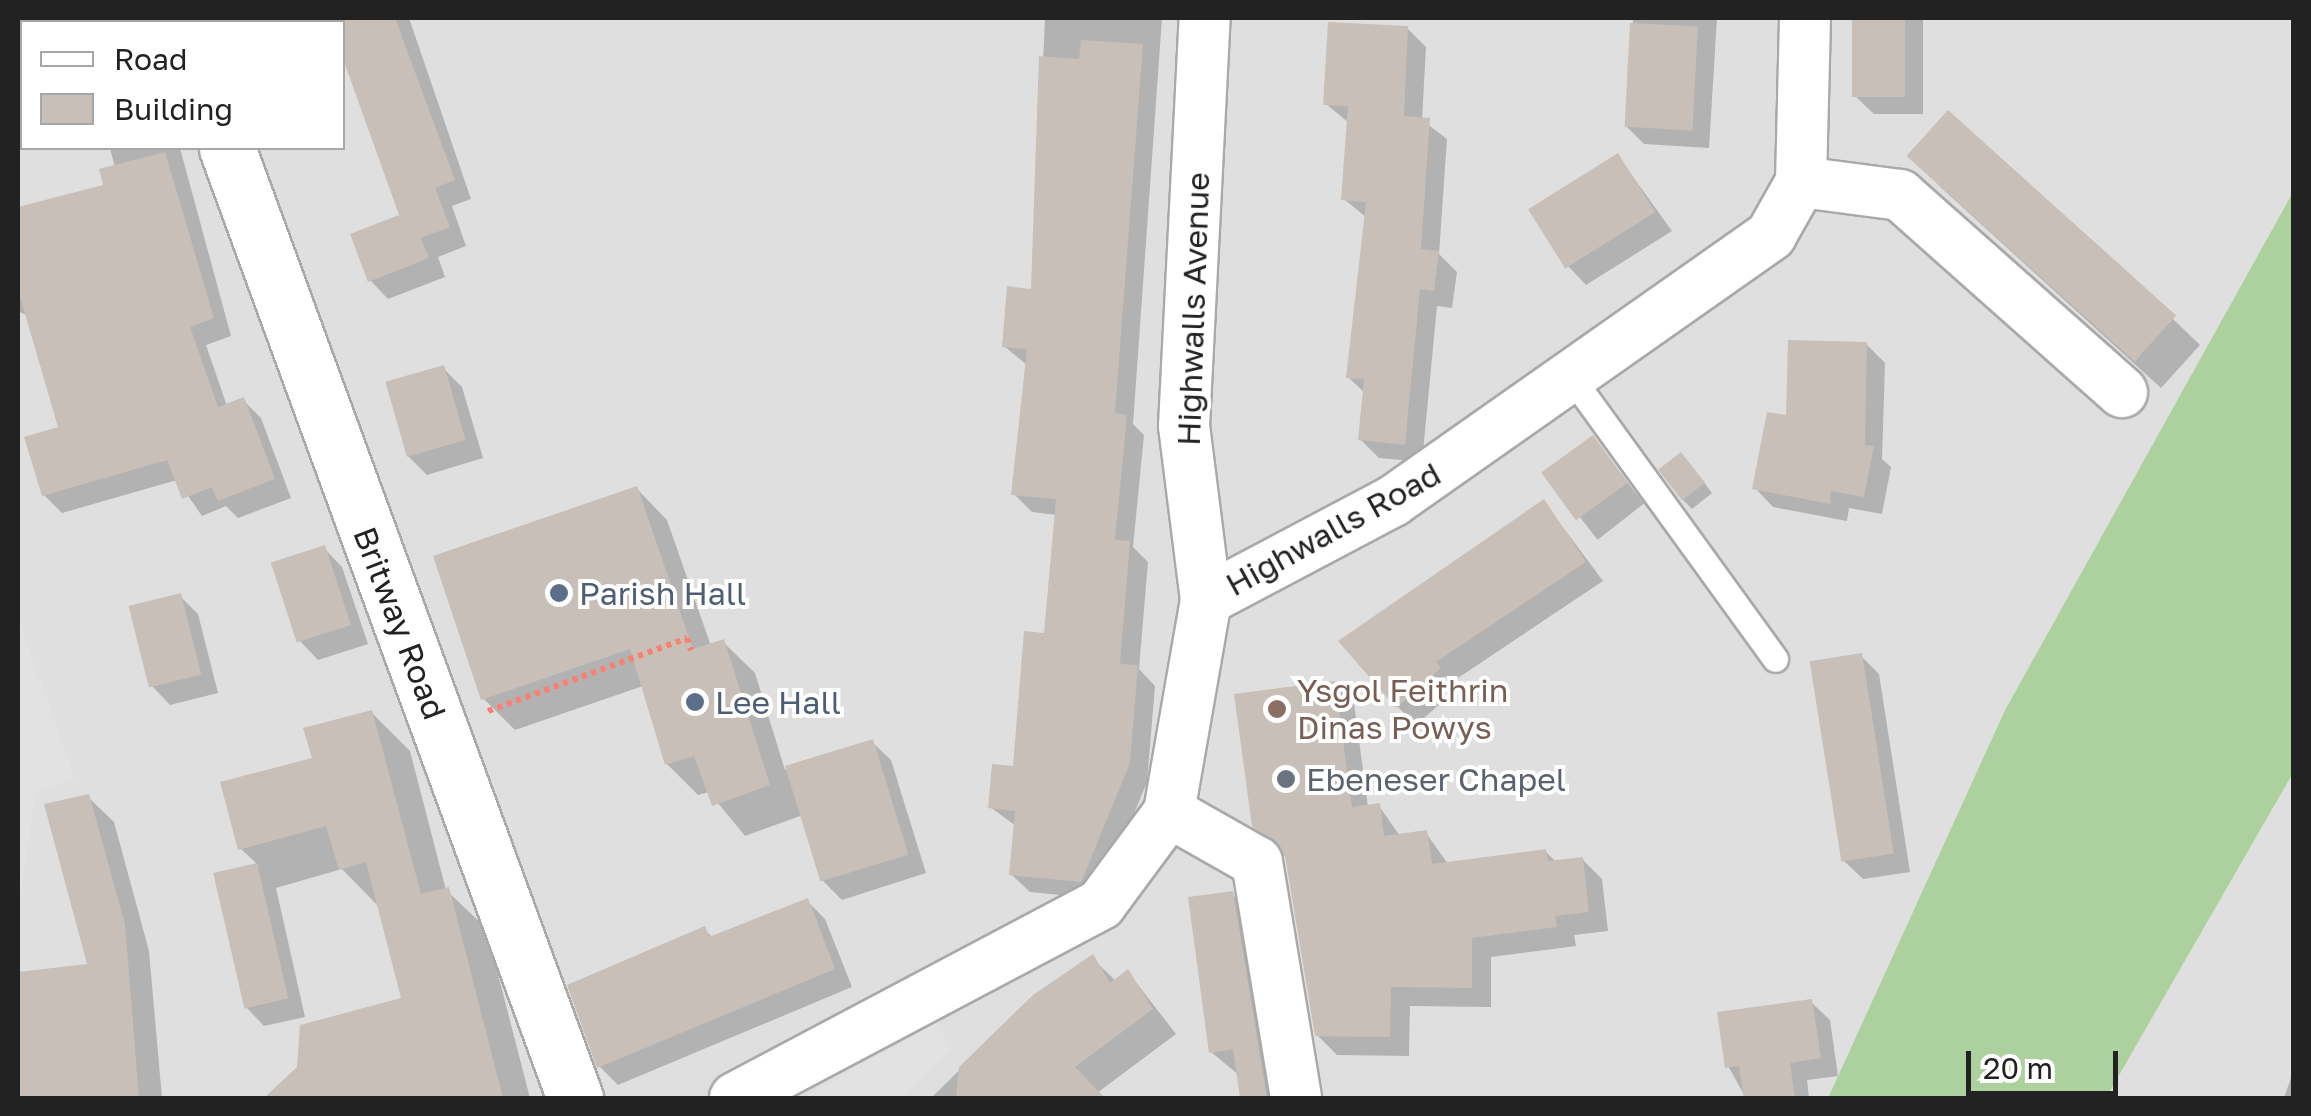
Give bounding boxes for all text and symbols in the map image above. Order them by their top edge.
legend [20,20,345,150]
text: Road [114,41,188,77]
text: Building [114,91,233,127]
street label: Highwalls Avenue [1169,172,1217,446]
street label: Highwalls Road [1219,454,1447,604]
street label: Britway Road [346,522,454,724]
place label: Parish Hall [579,574,746,612]
marker: Parish Hall [548,582,570,604]
place label: Ysgol Feithrin Dinas Powys [1297,672,1508,747]
place label: Lee Hall [715,683,841,721]
marker: Lee Hall [684,691,706,713]
marker: Ysgol Feithrin Dinas Powys [1266,698,1288,720]
place label: Ebeneser Chapel [1306,760,1566,798]
marker: Ebeneser Chapel [1275,768,1297,790]
scale bar [1971,1031,2124,1093]
text: 20 m [1983,1050,2053,1086]

